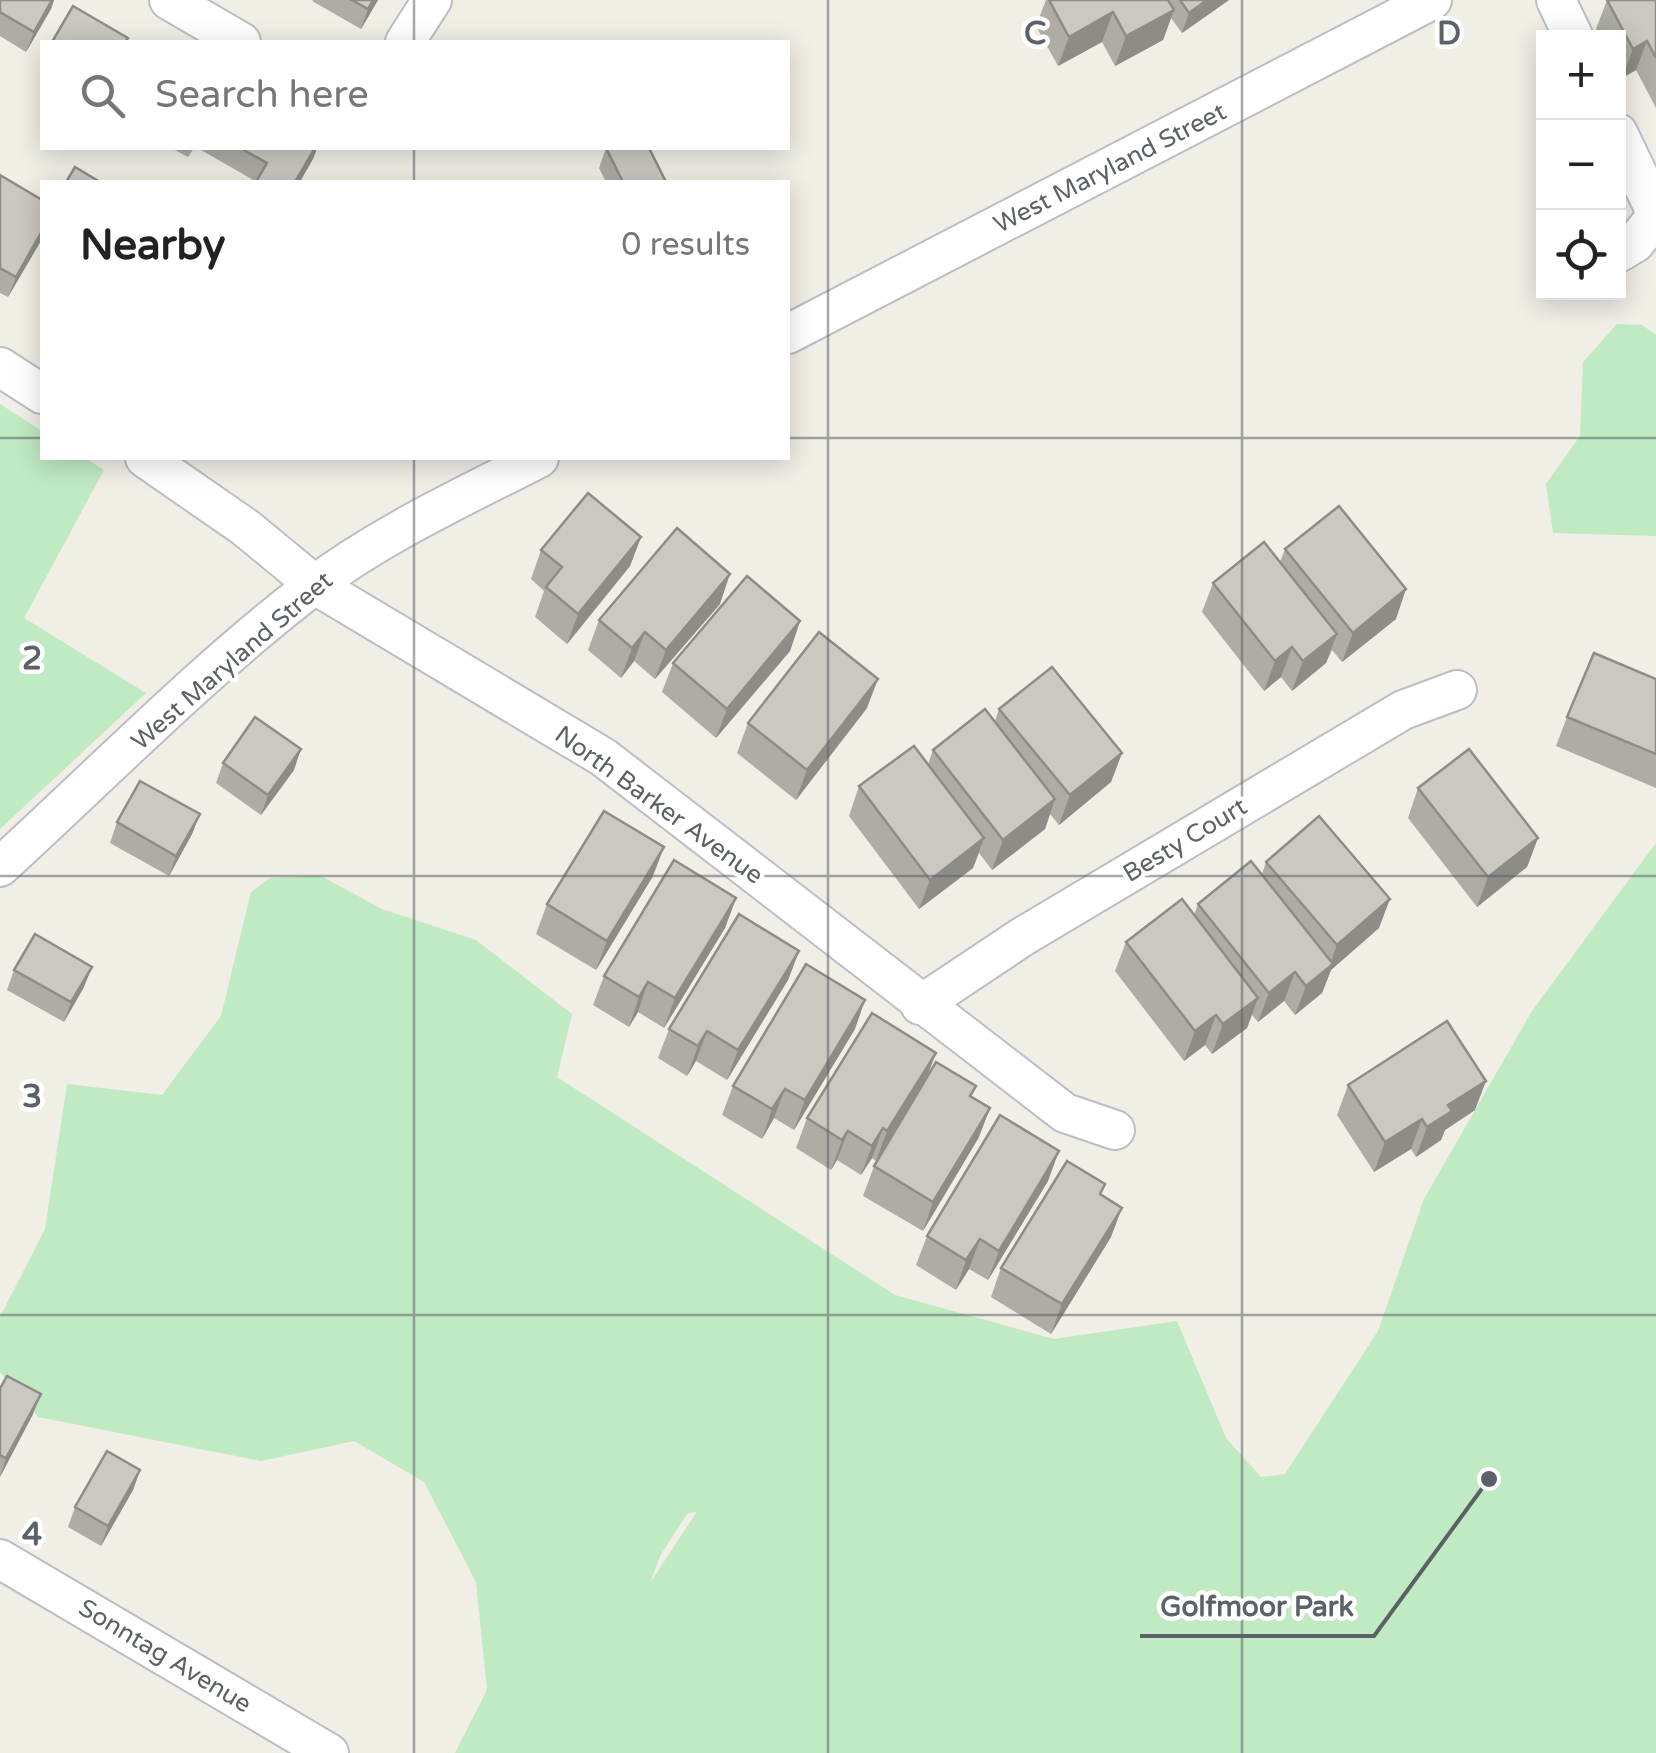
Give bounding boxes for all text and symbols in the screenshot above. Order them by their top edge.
text: C [1024,15,1046,53]
text: D [1437,15,1461,53]
map controls [1536,30,1626,300]
button: + [1536,30,1626,120]
search box [40,40,790,150]
icon: search [75,68,130,123]
text: Search here [155,72,369,118]
street label: West Maryland Street [989,96,1232,240]
button: − [1536,120,1626,210]
button: locate [1536,210,1626,300]
text: Nearby [80,220,225,271]
text: 0 results [621,226,750,264]
street label: West Maryland Street [125,565,339,757]
text: 2 [22,640,42,678]
street label: North Barker Avenue [549,719,769,891]
street label: Besty Court [1118,791,1253,889]
text: 3 [22,1078,42,1116]
text: 4 [22,1516,42,1554]
callout: Golfmoor Park [1140,1578,1374,1636]
text: Golfmoor Park [1160,1590,1354,1624]
street label: Sonntag Avenue [73,1593,257,1719]

